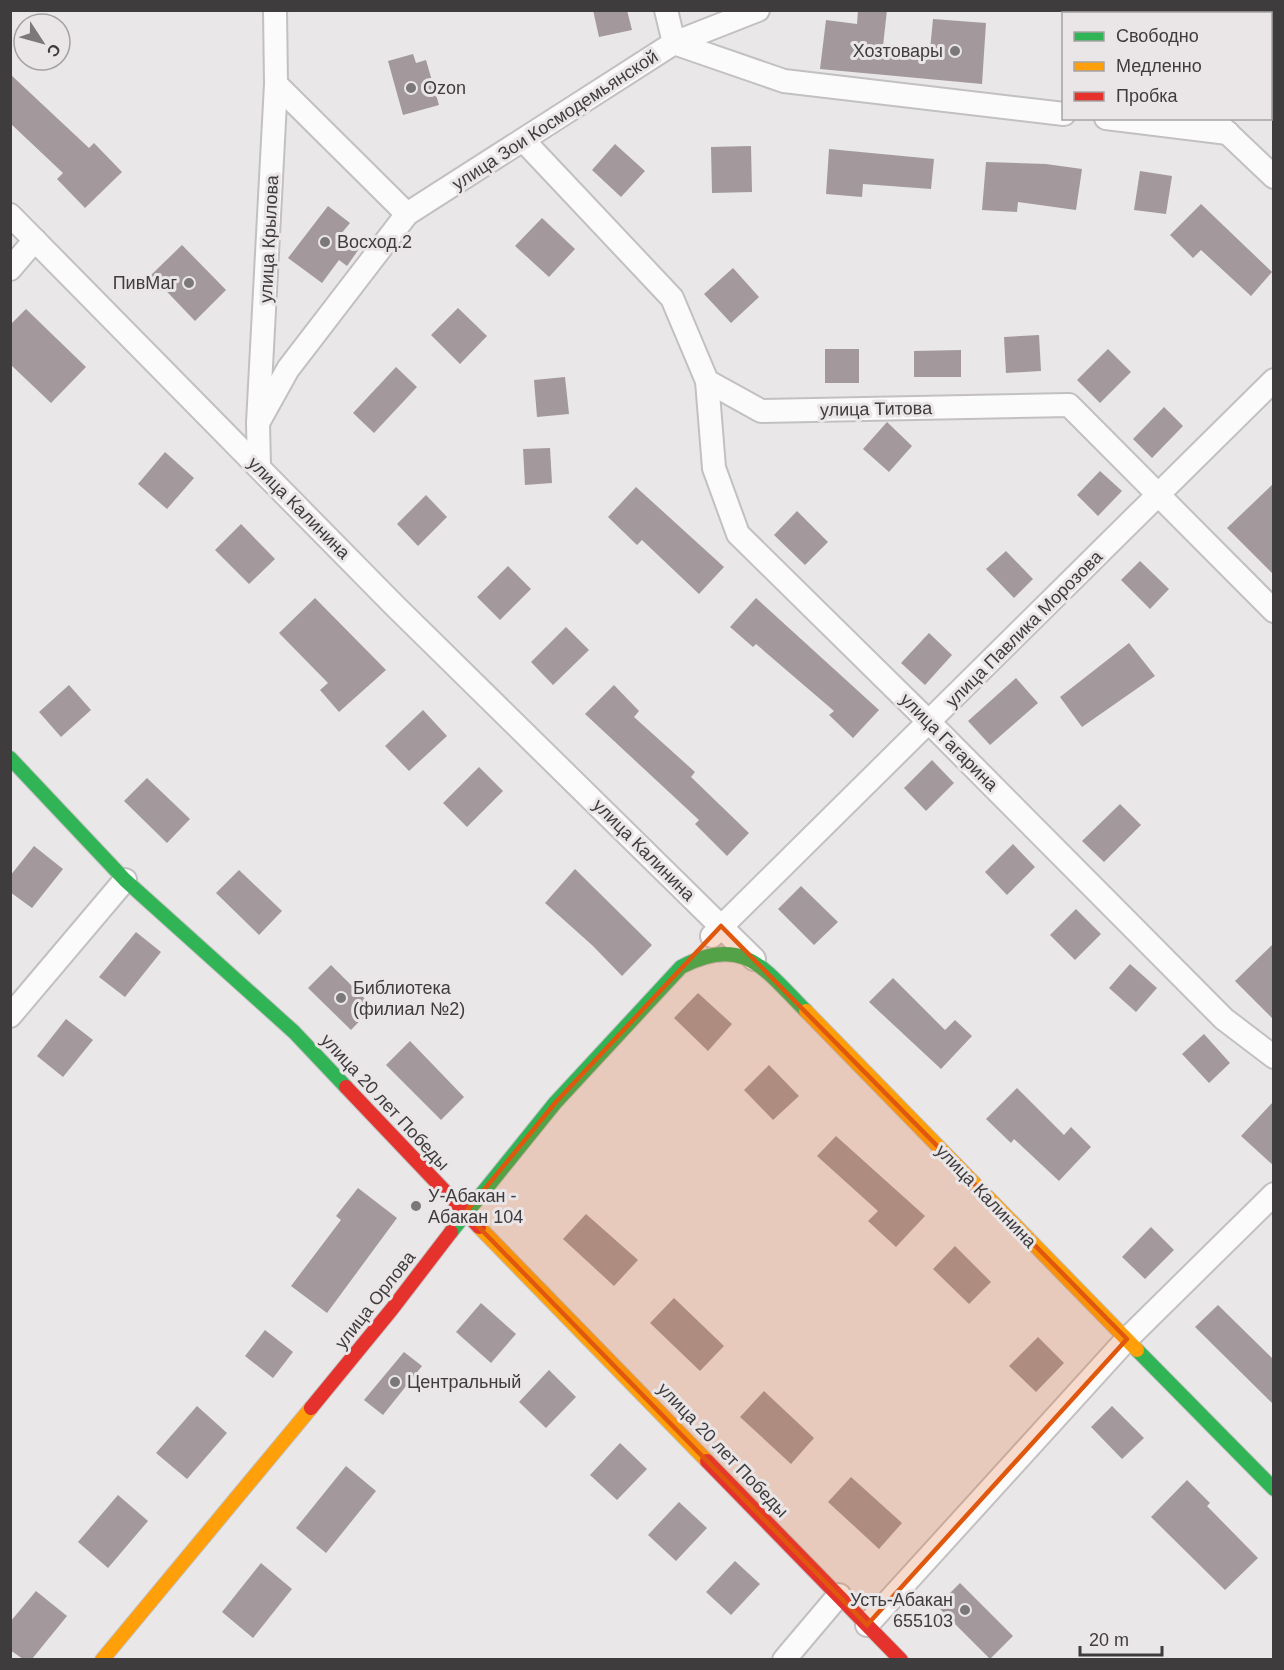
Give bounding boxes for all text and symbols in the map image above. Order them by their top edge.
north arrow [12,12,72,72]
legend [1062,12,1272,120]
text: Свободно [1116,26,1199,46]
text: С [43,41,64,61]
place label: Хозтовары [853,41,943,61]
marker: Хозтовары [948,44,962,58]
street label: улица Зои Космодемьянской [448,46,662,194]
text: Медленно [1116,56,1202,76]
place label: Ozon [423,78,466,98]
marker: Ozon [404,81,418,95]
text: Пробка [1116,86,1179,106]
street label: улица Крылова [256,174,282,303]
place label: Восход.2 [337,232,412,252]
marker: Восход.2 [318,235,332,249]
place label: ПивМаг [113,273,177,293]
marker: ПивМаг [182,276,196,290]
street label: улица Титова [820,398,933,420]
street label: улица Калинина [244,453,355,564]
street label: улица Павлика Морозова [942,546,1107,711]
street label: улица Гагарина [896,689,1003,796]
street label: улица Калинина [589,795,700,906]
place label: Библиотека (филиал №2) [353,978,465,1019]
marker: Библиотека (филиал №2) [334,991,348,1005]
street label: улица 20 лет Победы [317,1030,453,1174]
street label: улица Калинина [932,1140,1041,1252]
place label: У-Абакан - Абакан 104 [428,1186,523,1227]
marker: У-Абакан - Абакан 104 [409,1199,423,1213]
street label: улица Орлова [331,1247,420,1353]
place label: Центральный [407,1372,521,1392]
marker: Центральный [388,1375,402,1389]
street label: улица 20 лет Победы [654,1379,792,1521]
place label: Усть-Абакан 655103 [850,1590,953,1631]
marker: Усть-Абакан 655103 [958,1603,972,1617]
scale bar [1080,1619,1162,1657]
text: 20 m [1089,1630,1129,1650]

